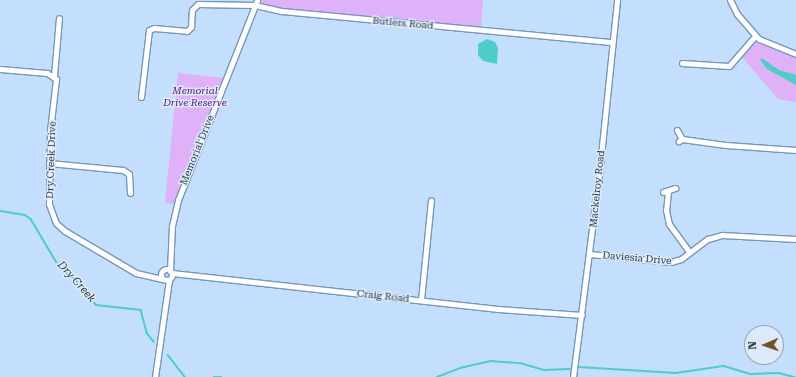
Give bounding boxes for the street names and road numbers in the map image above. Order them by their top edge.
street label: Butlers Road [372,14,434,32]
street label: Memorial Drive [177,113,217,187]
street label: Dry Creek Drive [44,121,58,199]
street label: Mackelroy Road [587,150,607,228]
street label: Daviesia Drive [602,249,672,267]
street label: Craig Road [356,287,410,305]

